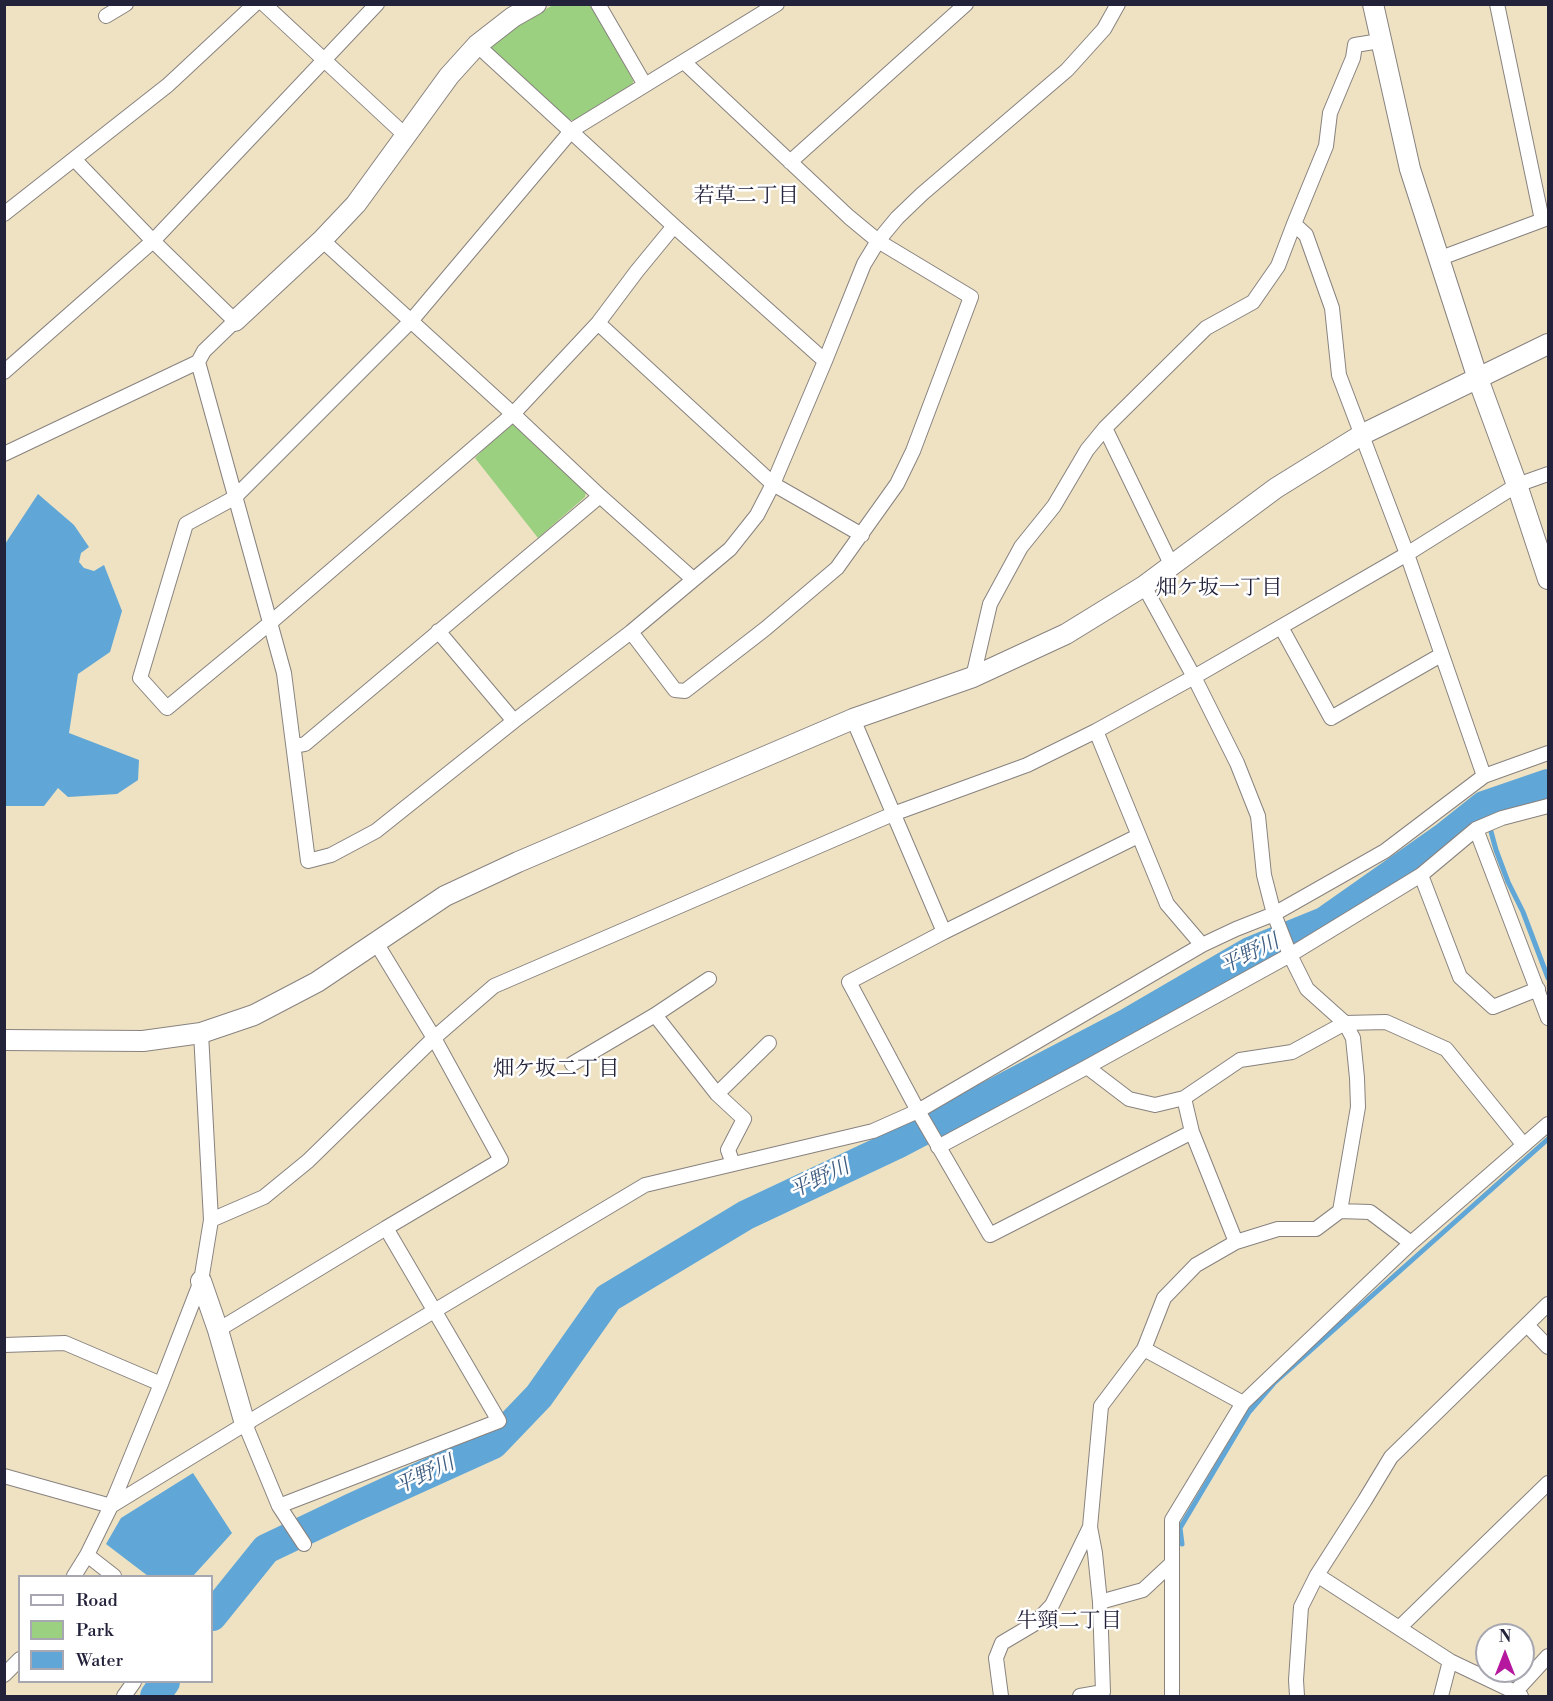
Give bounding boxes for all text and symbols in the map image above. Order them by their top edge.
district label: 若草二丁目 [694,184,798,210]
district label: 畑ケ坂一丁目 [1156,576,1282,602]
water label: 平野川 [1216,930,1284,980]
district label: 畑ケ坂二丁目 [493,1057,619,1083]
water label: 平野川 [786,1155,854,1205]
water label: 平野川 [391,1451,459,1501]
legend [18,1575,213,1683]
text: Road [76,1589,118,1612]
district label: 牛頸二丁目 [1017,1609,1121,1635]
text: Park [76,1619,113,1642]
north arrow [1475,1623,1535,1683]
text: N [1499,1627,1511,1647]
text: Water [76,1649,123,1672]

